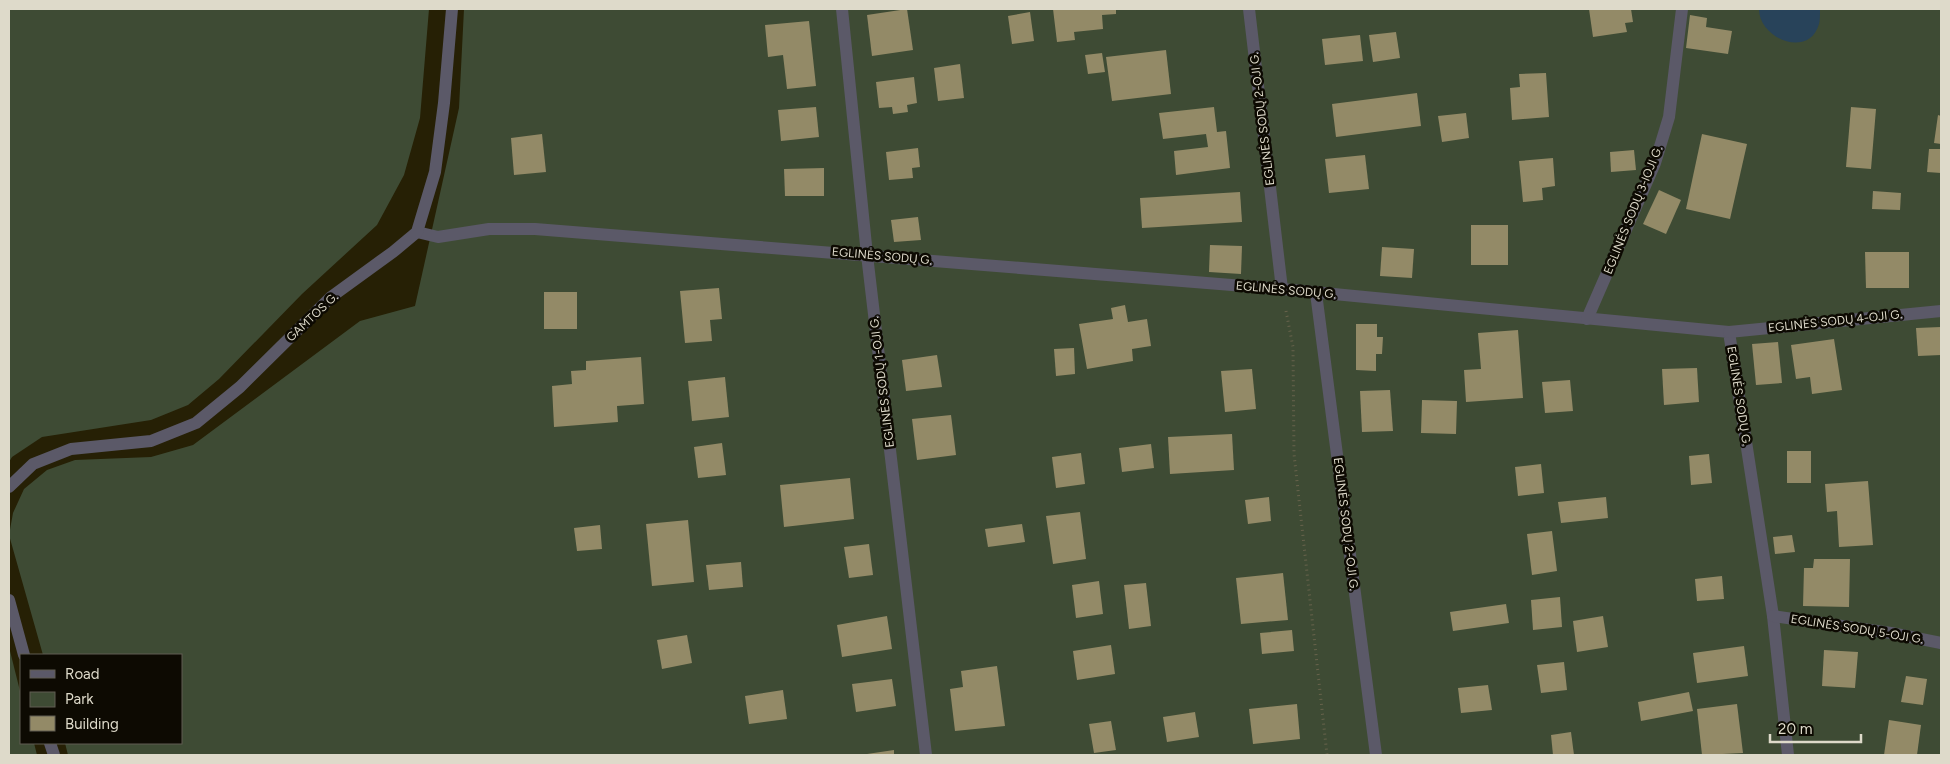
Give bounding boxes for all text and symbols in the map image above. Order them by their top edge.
street label: EGLINĖS SODŲ 2-OJI G. [1247,52,1277,186]
street label: EGLINĖS SODŲ 3-IOJI G. [1601,144,1665,276]
street label: EGLINĖS SODŲ G. [831,245,933,267]
street label: EGLINĖS SODŲ G. [1235,279,1337,301]
street label: GAMTOS G. [283,290,341,344]
street label: EGLINĖS SODŲ 4-OJI G. [1767,307,1903,335]
street label: EGLINĖS SODŲ 1-OJI G. [867,316,897,448]
street label: EGLINĖS SODŲ G. [1724,345,1754,447]
street label: EGLINĖS SODŲ 2-OJI G. [1331,457,1361,591]
street label: EGLINĖS SODŲ 5-OJI G. [1790,612,1924,646]
legend [20,654,182,744]
text: Road [65,665,100,683]
text: Park [65,690,94,708]
scale bar [1770,712,1861,744]
text: Building [65,715,119,733]
text: 20 m [1778,720,1812,738]

